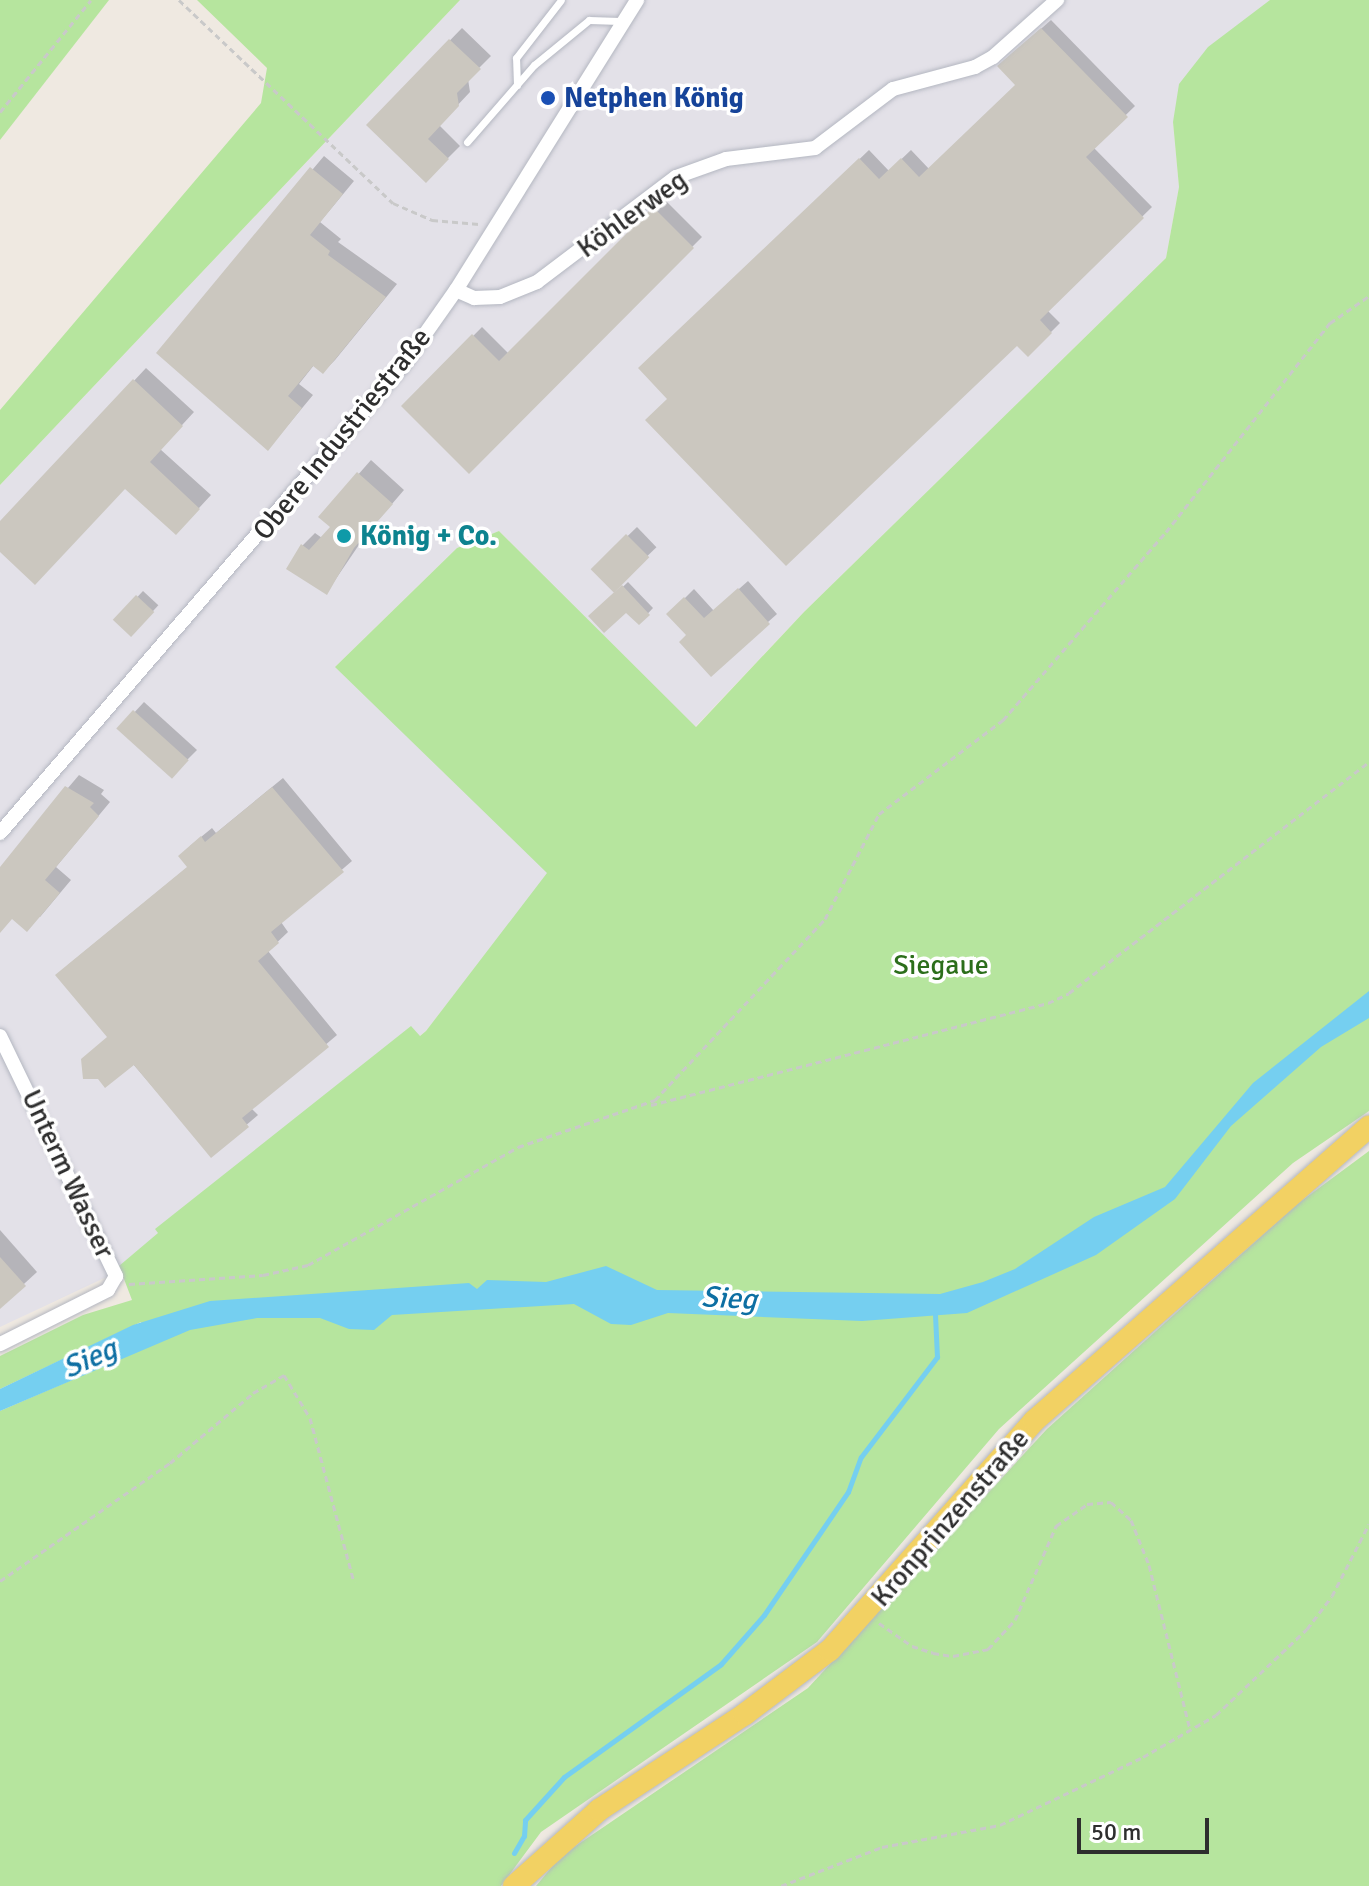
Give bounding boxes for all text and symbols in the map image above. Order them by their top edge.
place label: Netphen König [564,81,744,115]
marker: Netphen König [539,89,557,107]
street label: Köhlerweg [571,163,693,265]
street label: Obere Industriestraße [246,321,438,547]
place label: König + Co. [360,519,497,553]
marker: König + Co. [335,527,353,545]
park label: Siegaue [893,948,989,982]
street label: Unterm Wasser [14,1084,122,1264]
water label: Sieg [700,1280,758,1318]
water label: Sieg [57,1331,123,1387]
street label: Kronprinzenstraße [864,1422,1036,1614]
scale bar [1081,1802,1213,1852]
text: 50 m [1091,1817,1141,1847]

